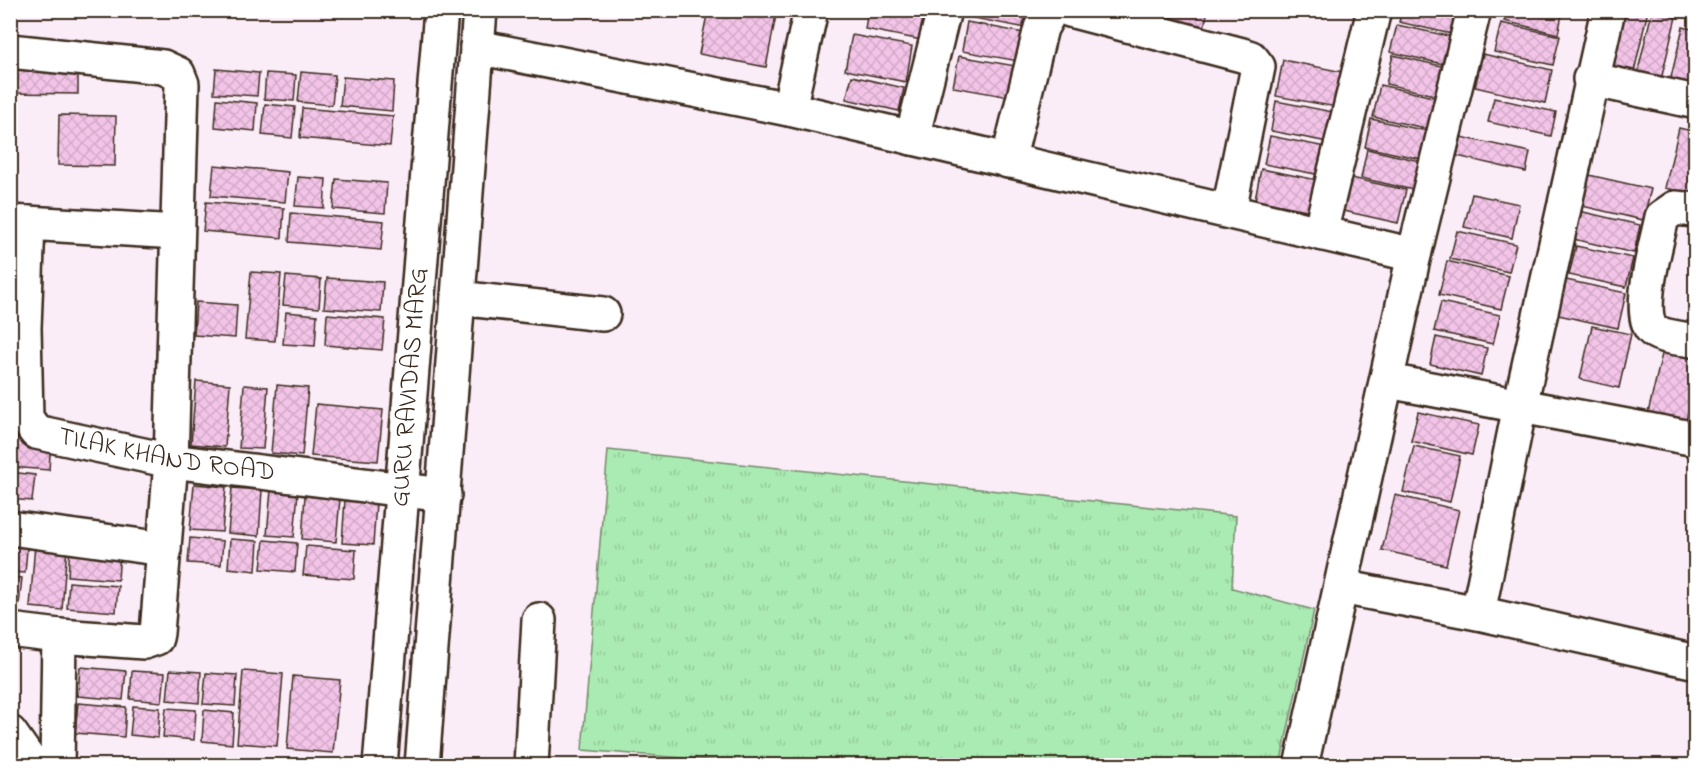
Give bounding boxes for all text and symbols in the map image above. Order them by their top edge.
street label: GURU RAVIDAS MARG [382,266,439,508]
street label: TILAK KHAND ROAD [54,418,277,493]

